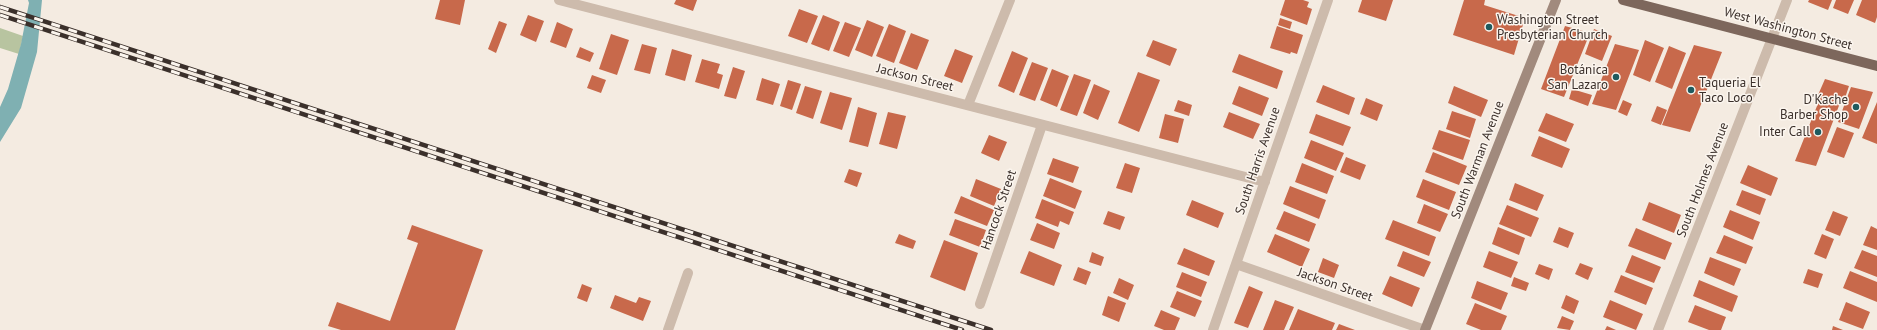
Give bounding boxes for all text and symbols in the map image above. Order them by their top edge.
street label: West Washington Street [1722,4,1854,54]
place label: Washington Street Presbyterian Church [1497,12,1608,43]
marker: Washington Street Presbyterian Church [1484,22,1494,32]
street label: Jackson Street [875,61,955,95]
place label: Botánica San Lazaro [1548,62,1608,93]
marker: Botánica San Lazaro [1611,72,1621,82]
place label: Taqueria El Taco Loco [1699,75,1760,106]
marker: Taqueria El Taco Loco [1686,85,1696,95]
place label: D'Kache Barber Shop [1780,92,1848,123]
street label: South Warman Avenue [1448,99,1508,221]
marker: D'Kache Barber Shop [1851,102,1861,112]
street label: South Harris Avenue [1232,105,1284,217]
street label: South Holmes Avenue [1674,120,1732,240]
place label: Inter Call [1759,124,1810,140]
marker: Inter Call [1813,127,1823,137]
street label: Hancock Street [978,168,1020,252]
street label: Jackson Street [1295,265,1375,305]

